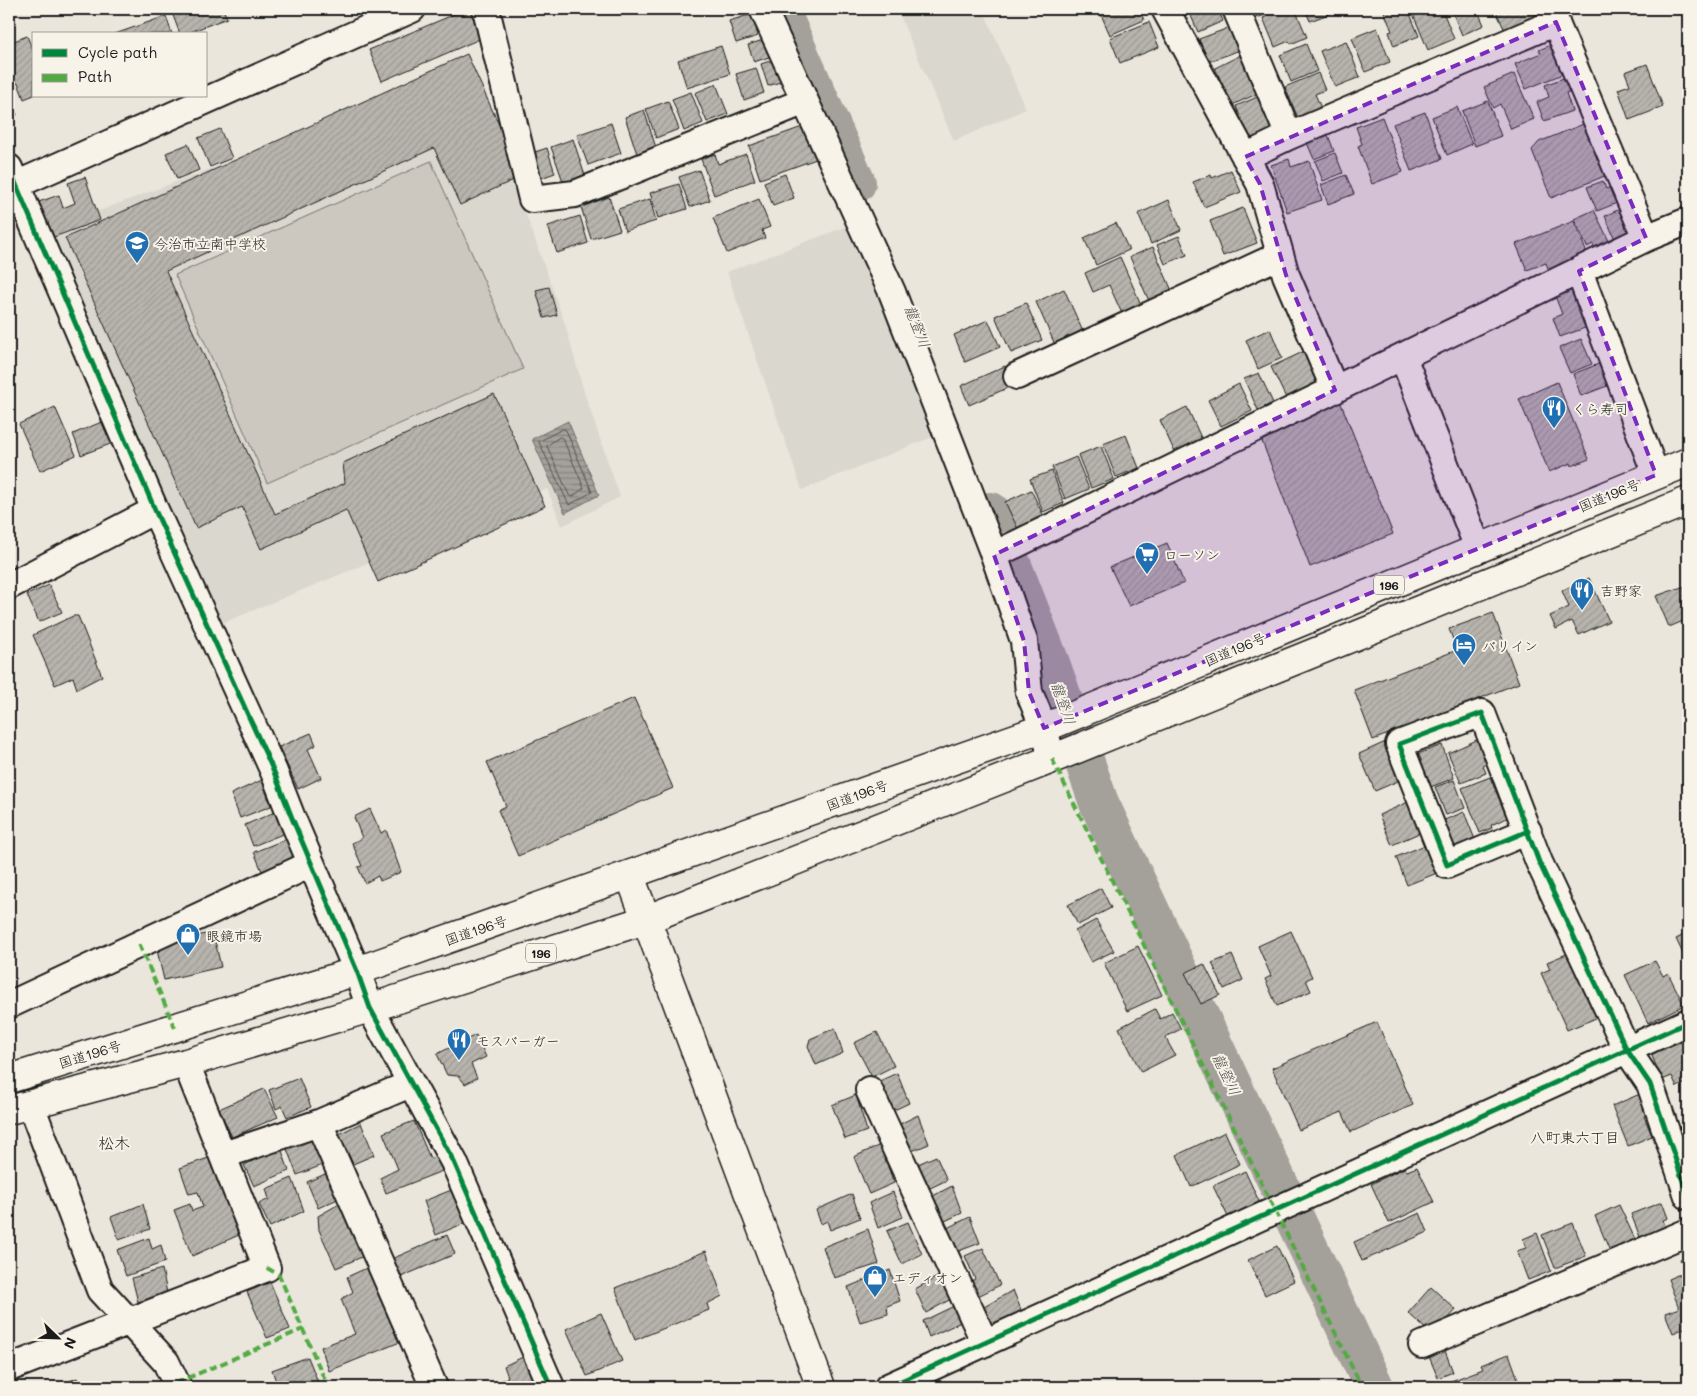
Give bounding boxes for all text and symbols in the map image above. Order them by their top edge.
legend [32,32,208,98]
text: Cycle path [78,42,157,62]
text: Path [78,66,112,86]
school or university icon: 今治市立南中学校 [124,230,150,264]
place label: 今治市立南中学校 [154,234,266,253]
water label: 龍登川 [901,301,935,351]
restaurant icon: くら寿司 [1541,395,1567,429]
place label: くら寿司 [1572,399,1628,418]
street label: 国道196号 [1575,474,1643,516]
supermarket icon: ローソン [1134,541,1160,575]
place label: ローソン [1164,545,1220,564]
road number: 196 [1374,576,1404,594]
restaurant icon: 吉野家 [1569,577,1595,611]
place label: 吉野家 [1600,581,1642,600]
street label: 国道196号 [1201,628,1269,670]
hotel icon: バリイン [1451,632,1477,666]
place label: バリイン [1482,636,1538,655]
water label: 龍登川 [1047,678,1081,728]
street label: 国道196号 [823,775,891,815]
street label: 国道196号 [442,910,510,950]
shop icon: 眼鏡市場 [175,922,201,956]
place label: 眼鏡市場 [206,926,262,945]
road number: 196 [526,944,556,962]
restaurant icon: モスバーガー [446,1027,472,1061]
place label: モスバーガー [476,1031,560,1050]
street label: 国道196号 [56,1035,124,1073]
water label: 龍登川 [1208,1049,1246,1099]
district label: 八町東六丁目 [1530,1127,1620,1147]
district label: 松木 [98,1132,130,1153]
shop icon: エディオン [862,1264,888,1298]
place label: エディオン [892,1268,963,1287]
north arrow [32,1314,82,1364]
text: N [60,1335,81,1352]

